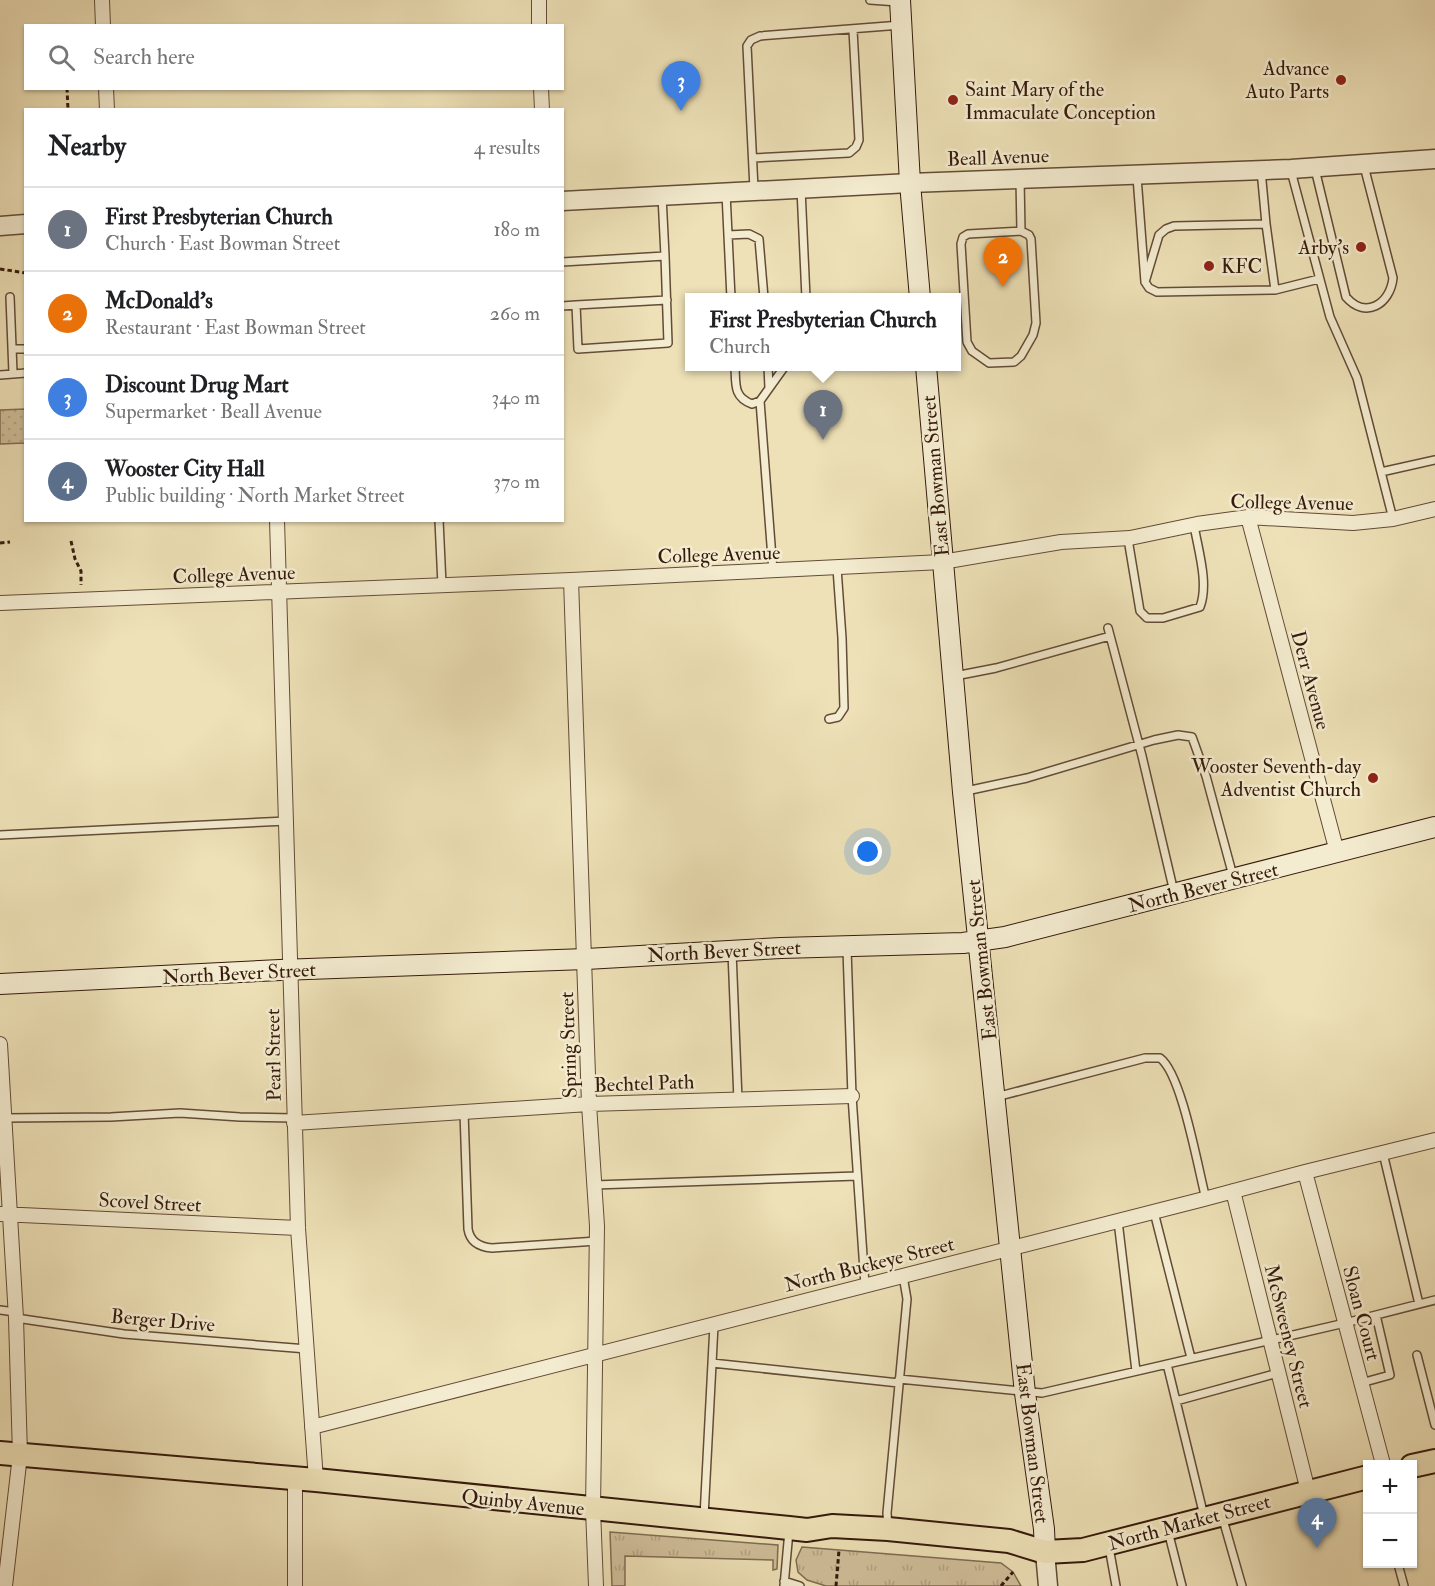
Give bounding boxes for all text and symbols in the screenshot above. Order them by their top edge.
search box [24,24,564,90]
icon: search [45,41,78,74]
text: Search here [93,43,195,71]
place label: Advance Auto Parts [1245,56,1329,104]
pin: 3 [662,62,700,111]
marker: Advance Auto Parts [1334,73,1348,87]
place label: Saint Mary of the Immaculate Conception [965,77,1156,126]
marker: Saint Mary of the Immaculate Conception [946,93,960,107]
text: Nearby [48,131,126,163]
text: 4 results [474,135,540,160]
street label: Beall Avenue [947,143,1049,172]
text: First Presbyterian Church [105,203,333,231]
text: 1 [64,217,71,242]
text: 180 m [493,217,540,242]
text: Church · East Bowman Street [105,231,340,256]
place label: Arby's [1297,235,1349,260]
pin: 2 [984,238,1022,287]
marker: Arby's [1354,240,1368,254]
place label: KFC [1221,254,1262,279]
marker: KFC [1202,259,1216,273]
text: McDonald's [105,287,213,315]
popup [685,293,961,371]
text: 2 [62,301,73,326]
text: 260 m [490,301,540,326]
text: First Presbyterian Church [709,306,937,334]
text: Restaurant · East Bowman Street [105,315,366,340]
text: Church [709,334,770,359]
text: Discount Drug Mart [105,371,289,399]
text: 3 [64,385,71,410]
text: 340 m [492,385,540,410]
pin: 1 [804,390,842,440]
street label: East Bowman Street [916,394,955,558]
text: Supermarket · Beall Avenue [105,399,322,424]
text: Wooster City Hall [105,455,265,483]
text: 4 [62,469,73,494]
text: 370 m [493,469,540,494]
text: Public building · North Market Street [105,483,405,508]
street label: College Avenue [1230,489,1354,516]
street label: College Avenue [657,540,781,569]
street label: College Avenue [172,560,296,589]
street label: Derr Avenue [1285,628,1336,732]
place label: Wooster Seventh-day Adventist Church [1190,754,1362,802]
marker: Wooster Seventh-day Adventist Church [1366,771,1380,785]
your location [853,837,882,866]
street label: North Bever Street [1125,857,1281,918]
street label: East Bowman Street [961,878,1002,1042]
street label: North Bever Street [647,935,802,968]
street label: North Bever Street [162,957,317,990]
street label: Spring Street [554,991,584,1099]
street label: Pearl Street [260,1008,287,1102]
street label: Bechtel Path [593,1069,695,1098]
street label: Scovel Street [98,1187,203,1218]
street label: North Buckeye Street [782,1231,957,1298]
street label: McSweeney Street [1259,1262,1319,1411]
street label: Sloan Court [1337,1263,1386,1364]
street label: Berger Drive [110,1303,216,1338]
street label: East Bowman Street [1010,1361,1055,1525]
map controls [1363,1460,1417,1568]
button: + [1363,1460,1417,1514]
street label: Quinby Avenue [460,1484,586,1521]
street label: North Market Street [1105,1489,1274,1556]
pin: 4 [1298,1498,1336,1548]
button: − [1363,1514,1417,1568]

